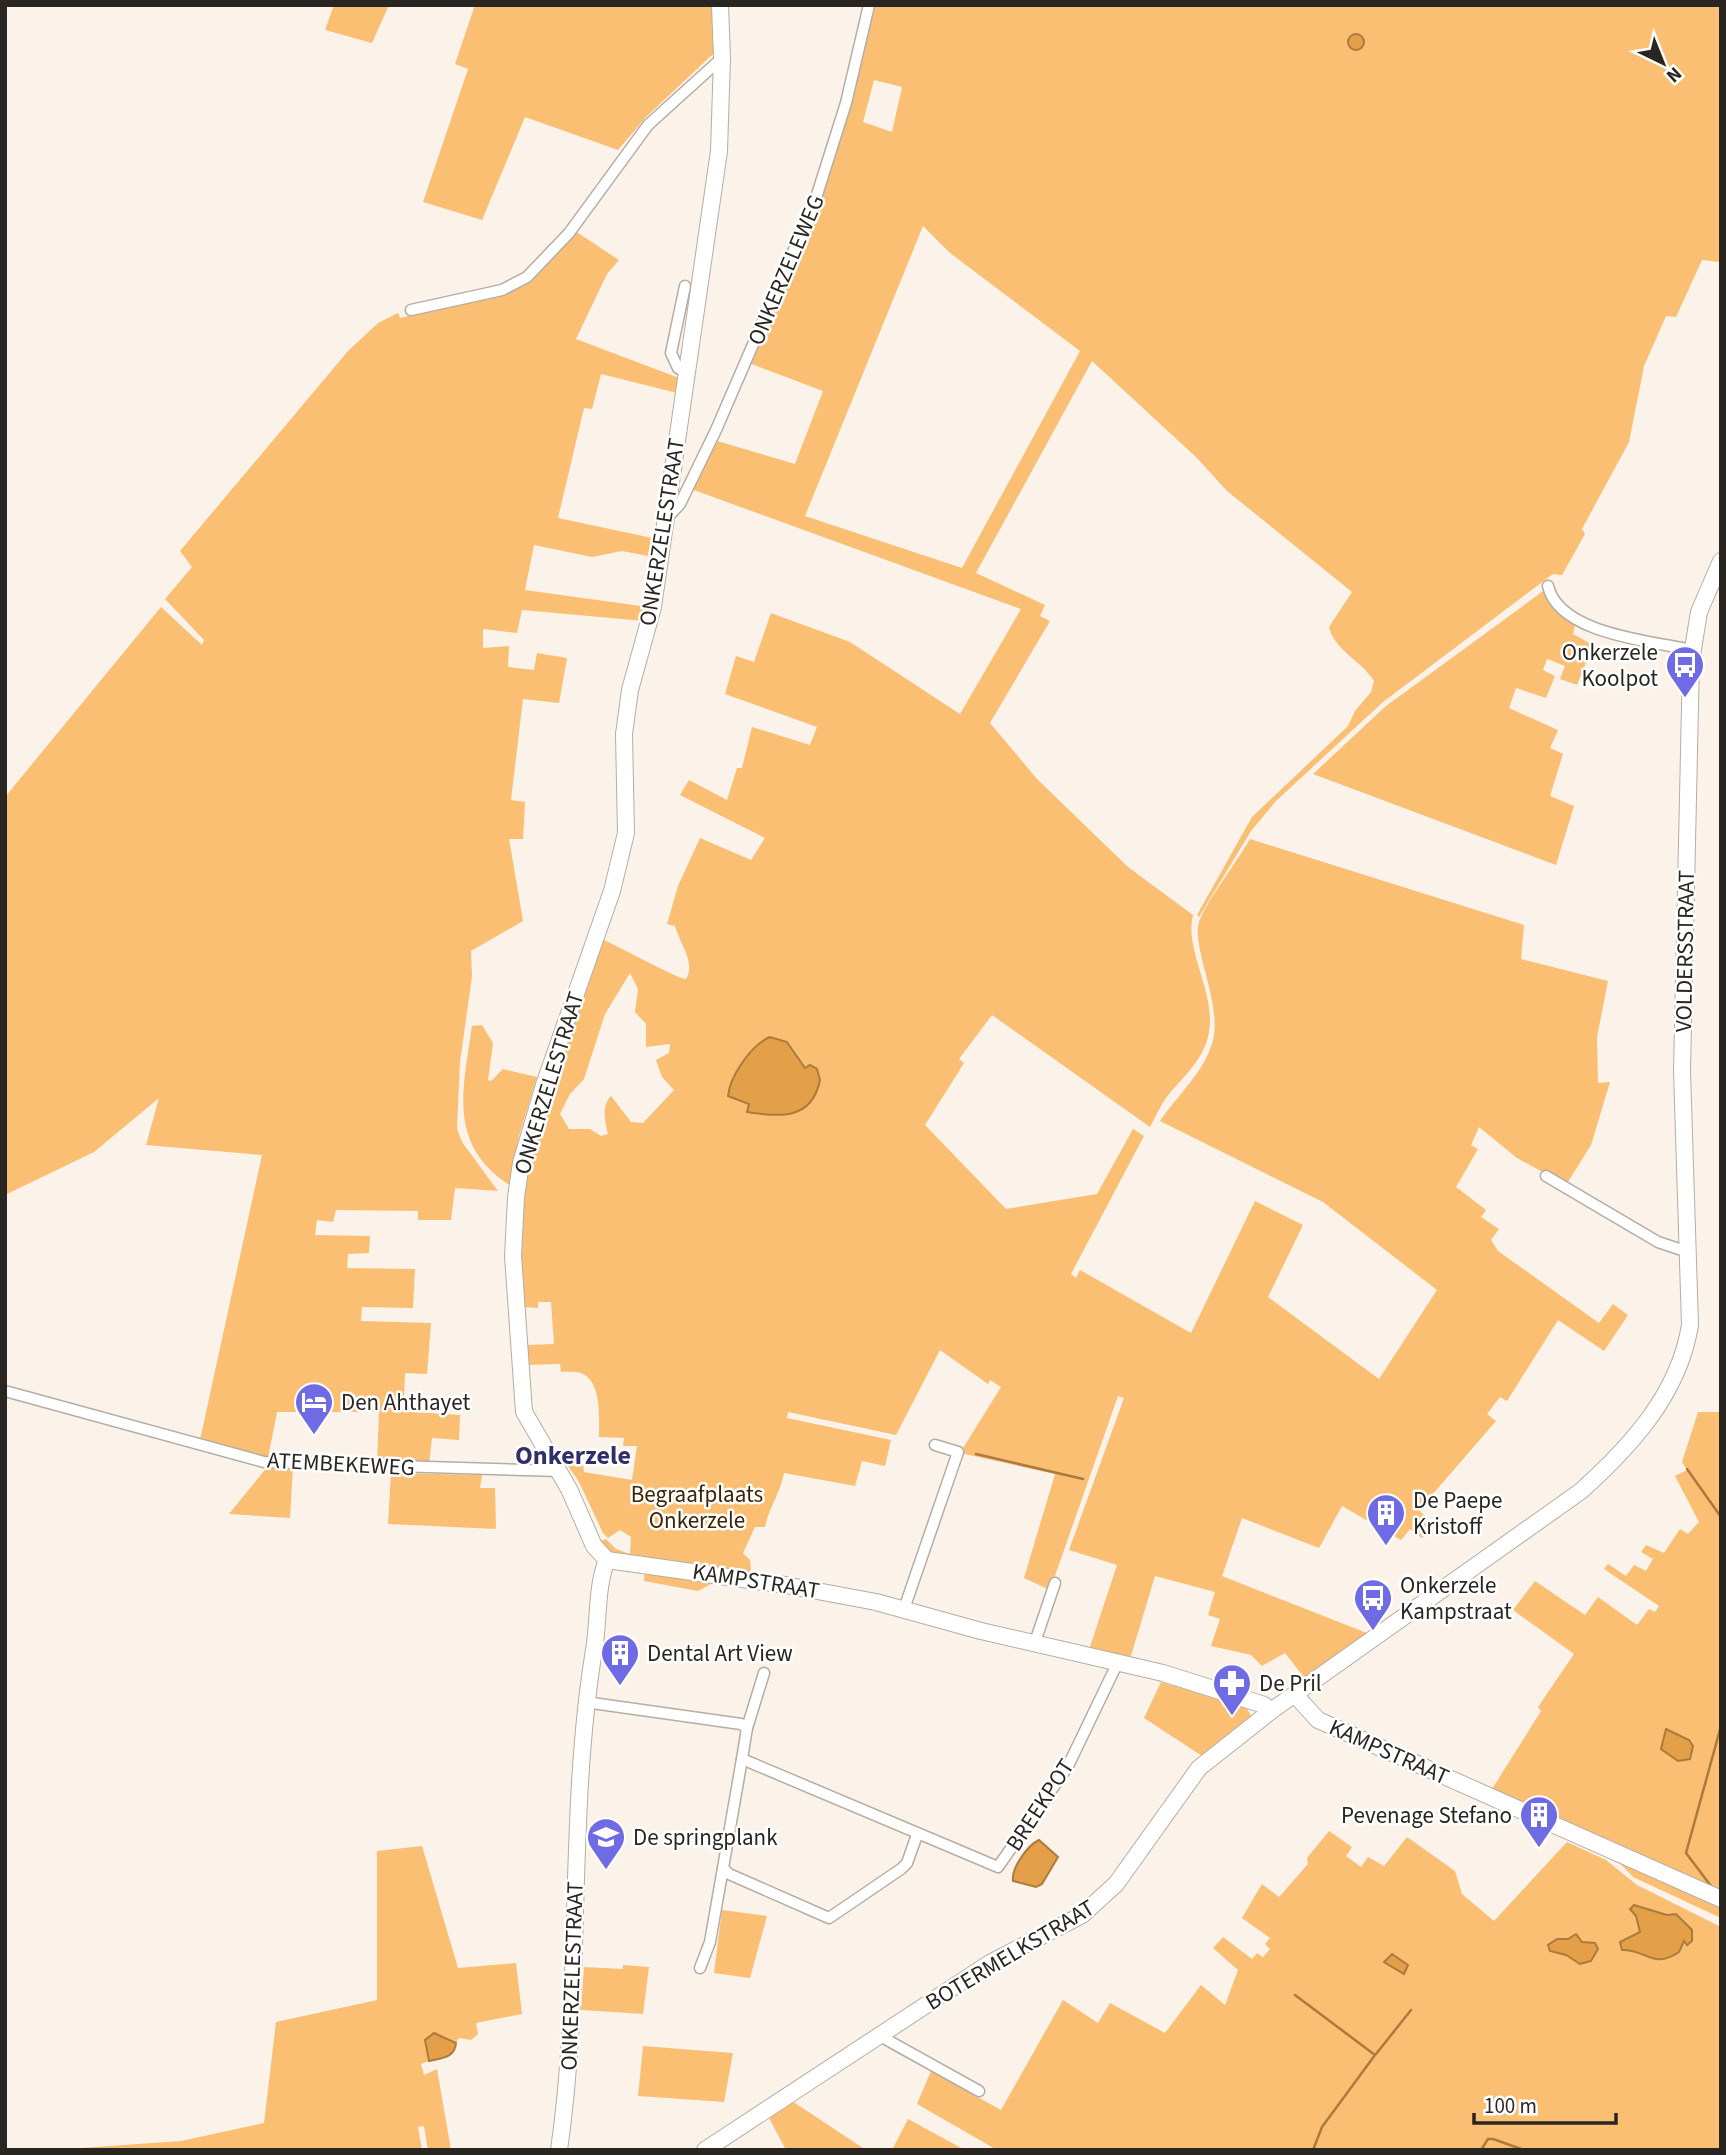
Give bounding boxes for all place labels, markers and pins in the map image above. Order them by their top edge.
place label: Onkerzele Koolpot [1562,636,1658,695]
bus stop icon: Onkerzele Koolpot [1664,644,1706,699]
hotel icon: Den Ahthayet [293,1381,335,1436]
place label: Den Ahthayet [341,1386,470,1419]
place label: De Paepe Kristoff [1413,1484,1502,1543]
building icon: De Paepe Kristoff [1365,1492,1407,1547]
place label: Onkerzele Kampstraat [1400,1569,1512,1628]
bus stop icon: Onkerzele Kampstraat [1352,1577,1394,1632]
building icon: Dental Art View [599,1632,641,1687]
place label: Dental Art View [647,1637,793,1670]
pharmacy icon: De Pril [1211,1662,1253,1717]
place label: De Pril [1259,1667,1322,1700]
building icon: Pevenage Stefano [1518,1794,1560,1849]
place label: Pevenage Stefano [1341,1799,1512,1832]
school or university icon: De springplank [585,1816,627,1871]
place label: De springplank [633,1821,778,1854]

